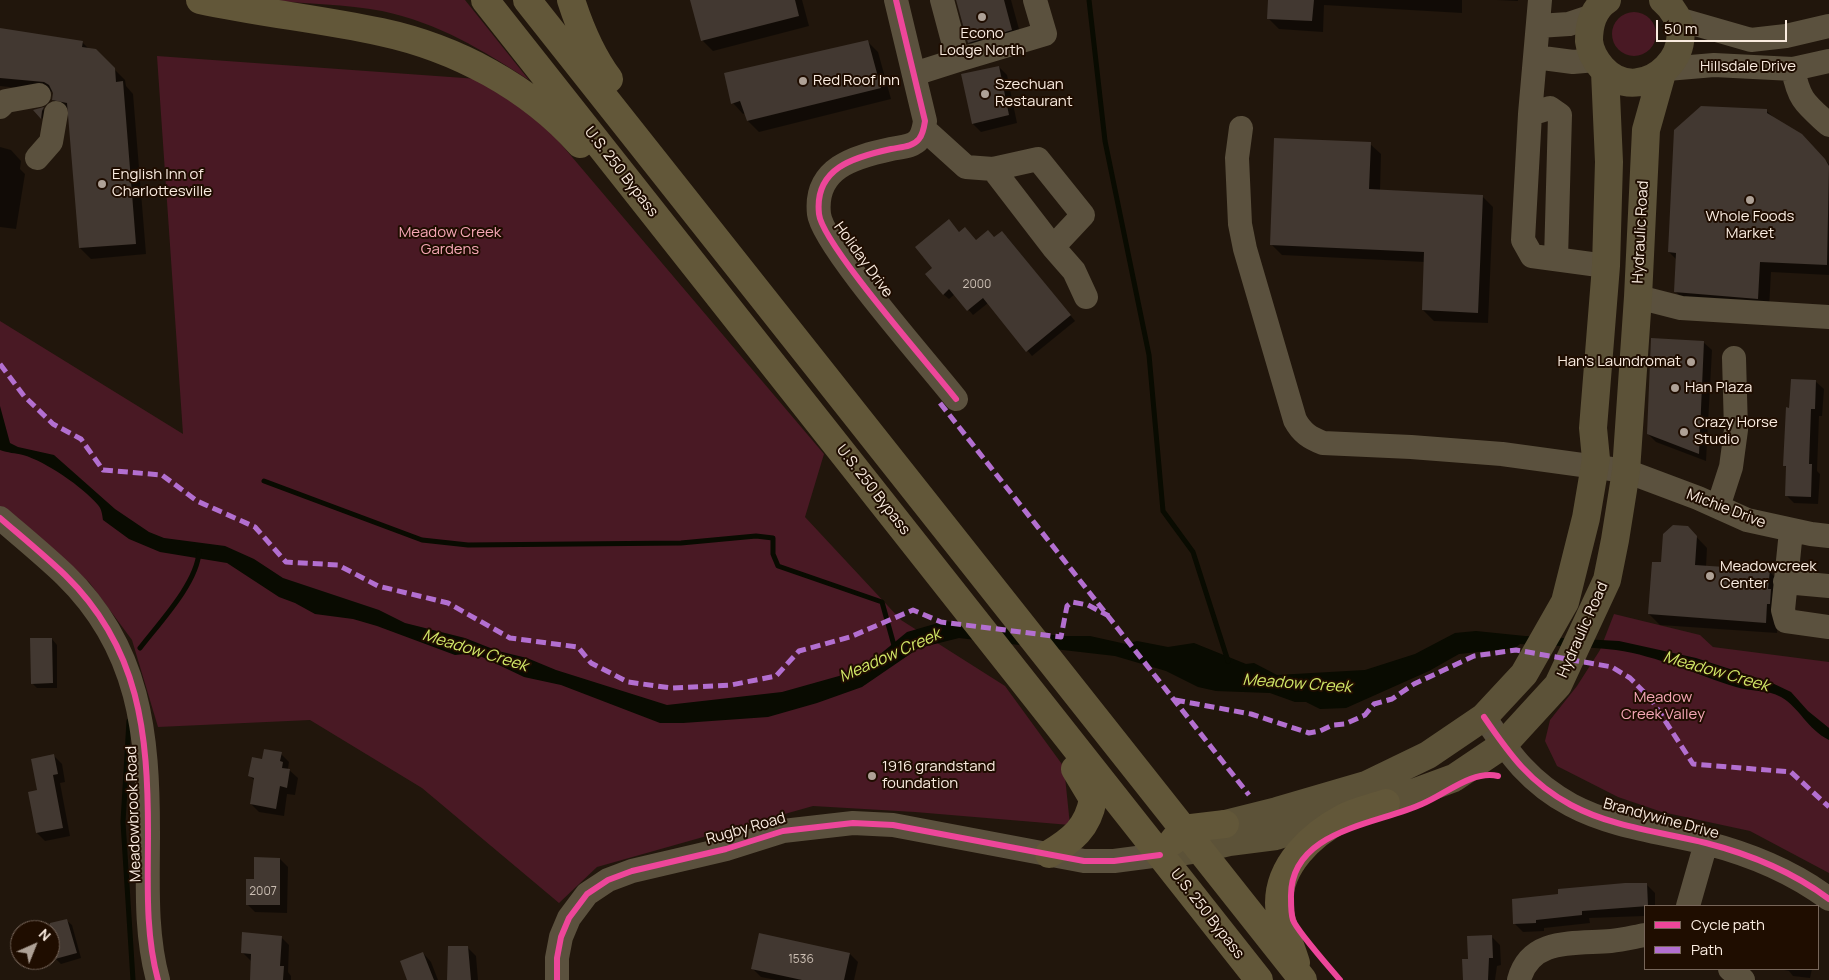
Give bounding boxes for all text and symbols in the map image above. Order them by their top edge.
scale bar [1659,10,1790,42]
marker: Econo Lodge North [976,11,988,23]
text: 50 m [1664,18,1698,39]
place label: Econo Lodge North [939,25,1025,60]
street label: Hillsdale Drive [1700,58,1796,76]
place label: Red Roof Inn [813,72,900,90]
marker: Red Roof Inn [797,75,809,87]
place label: Szechuan Restaurant [995,76,1073,111]
marker: Szechuan Restaurant [979,88,991,100]
street label: U.S. 250 Bypass [580,123,662,221]
place label: English Inn of Charlottesville [112,166,212,201]
marker: English Inn of Charlottesville [96,178,108,190]
street label: Hydraulic Road [1629,180,1653,284]
marker: Whole Foods Market [1744,194,1756,206]
place label: Whole Foods Market [1706,208,1794,243]
street label: Holiday Drive [830,219,896,301]
park label: Meadow Creek Gardens [399,224,501,259]
house number: 2000 [963,278,991,292]
place label: Han's Laundromat [1557,353,1681,371]
marker: Han's Laundromat [1685,356,1697,368]
place label: Han Plaza [1685,379,1752,397]
marker: Han Plaza [1669,382,1681,394]
place label: Crazy Horse Studio [1694,414,1778,449]
marker: Crazy Horse Studio [1678,426,1690,438]
street label: U.S. 250 Bypass [832,441,914,539]
street label: Michie Drive [1684,486,1768,532]
place label: Meadowcreek Center [1720,558,1817,593]
marker: Meadowcreek Center [1704,570,1716,582]
street label: Hydraulic Road [1554,579,1612,681]
water label: Meadow Creek [836,625,944,687]
water label: Meadow Creek [420,626,530,676]
water label: Meadow Creek [1661,648,1771,696]
water label: Meadow Creek [1242,671,1352,697]
park label: Meadow Creek Valley [1621,689,1705,724]
street label: Meadowbrook Road [123,746,145,882]
place label: 1916 grandstand foundation [882,758,995,793]
marker: 1916 grandstand foundation [866,770,878,782]
street label: Brandywine Drive [1601,795,1721,843]
street label: Rugby Road [704,809,788,849]
street label: U.S. 250 Bypass [1166,865,1248,963]
house number: 2007 [249,885,277,899]
legend [1644,905,1819,970]
text: Cycle path [1691,914,1765,935]
north arrow [10,920,60,970]
text: N [35,924,55,945]
text: Path [1691,939,1723,960]
house number: 1536 [788,953,814,967]

